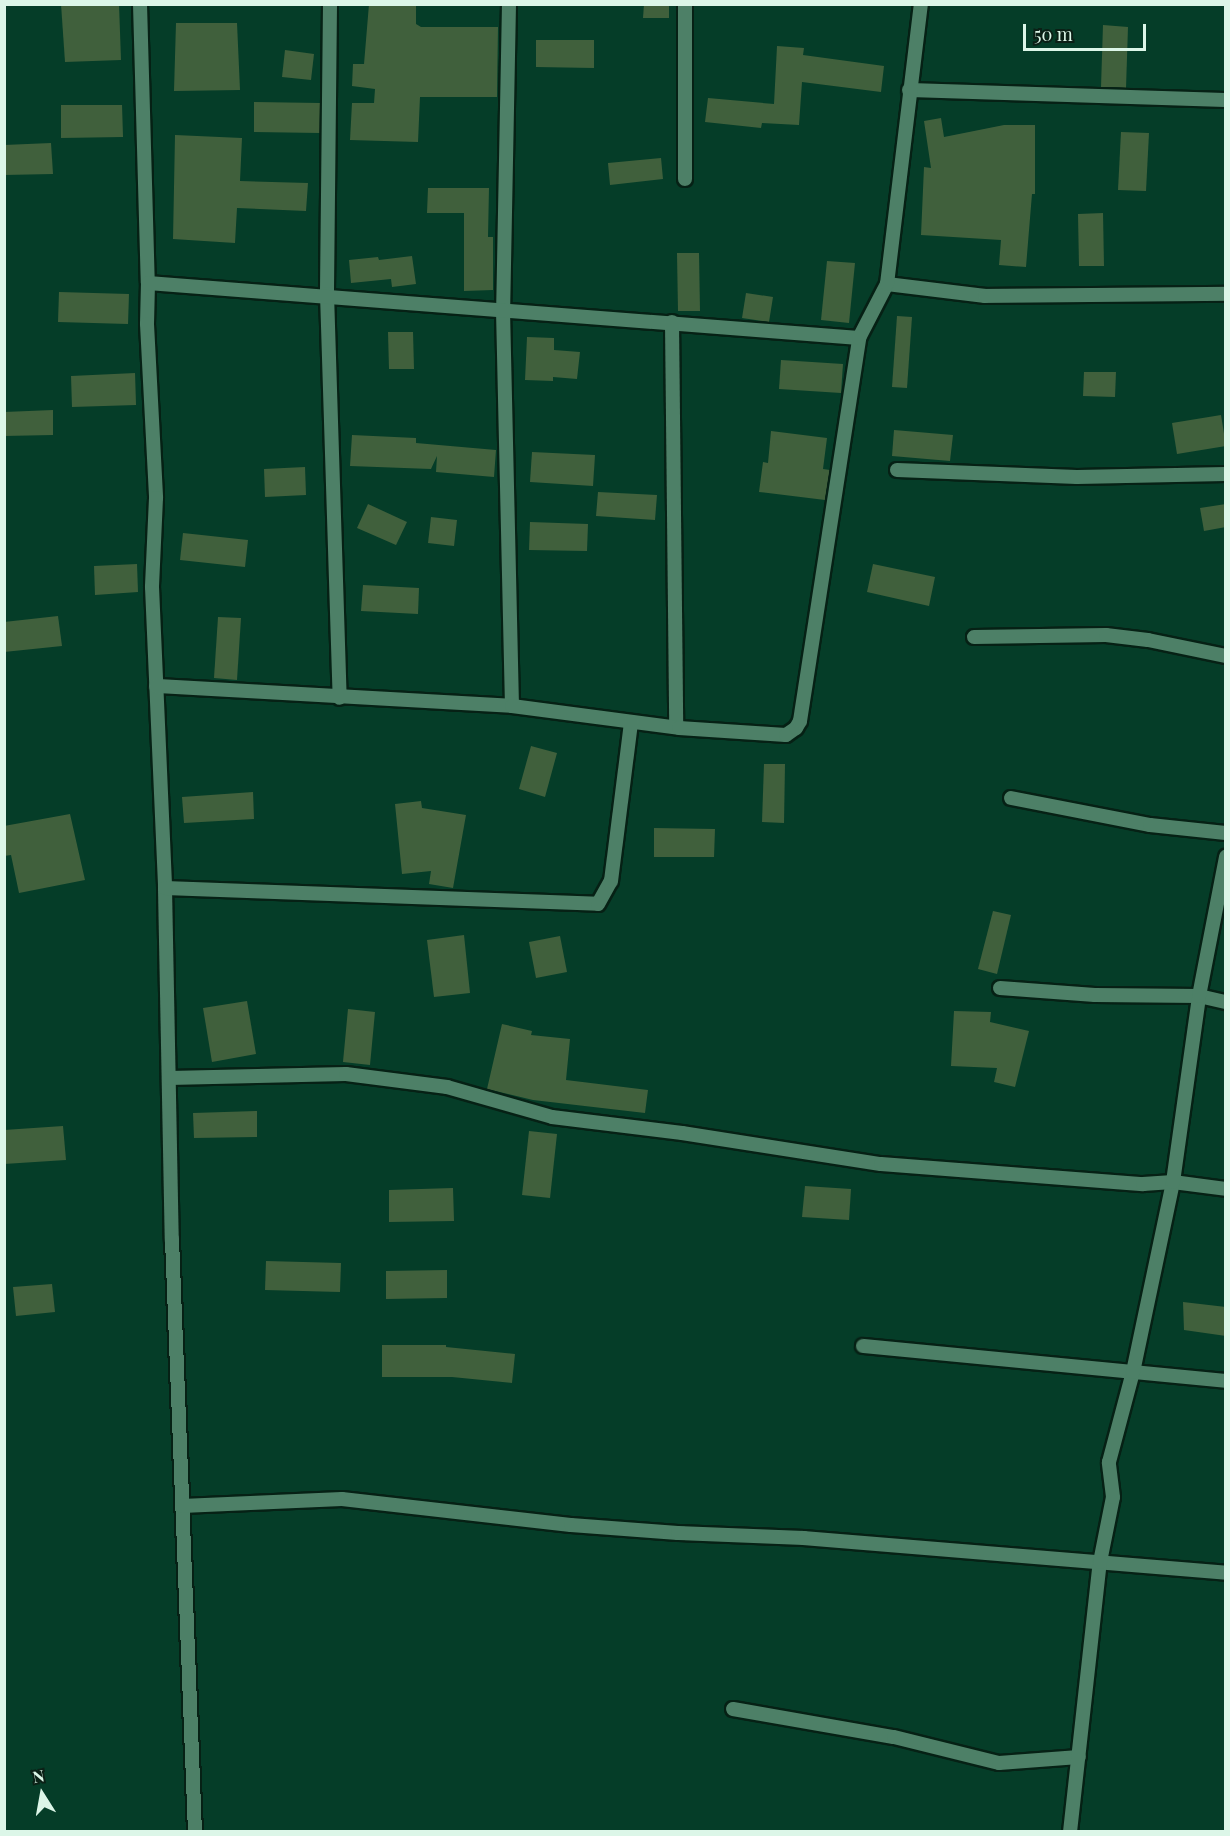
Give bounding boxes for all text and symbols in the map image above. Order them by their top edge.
scale bar [1026,12,1149,50]
text: 50 m [1034,22,1073,46]
north arrow [12,1764,72,1824]
text: N [31,1764,46,1787]

